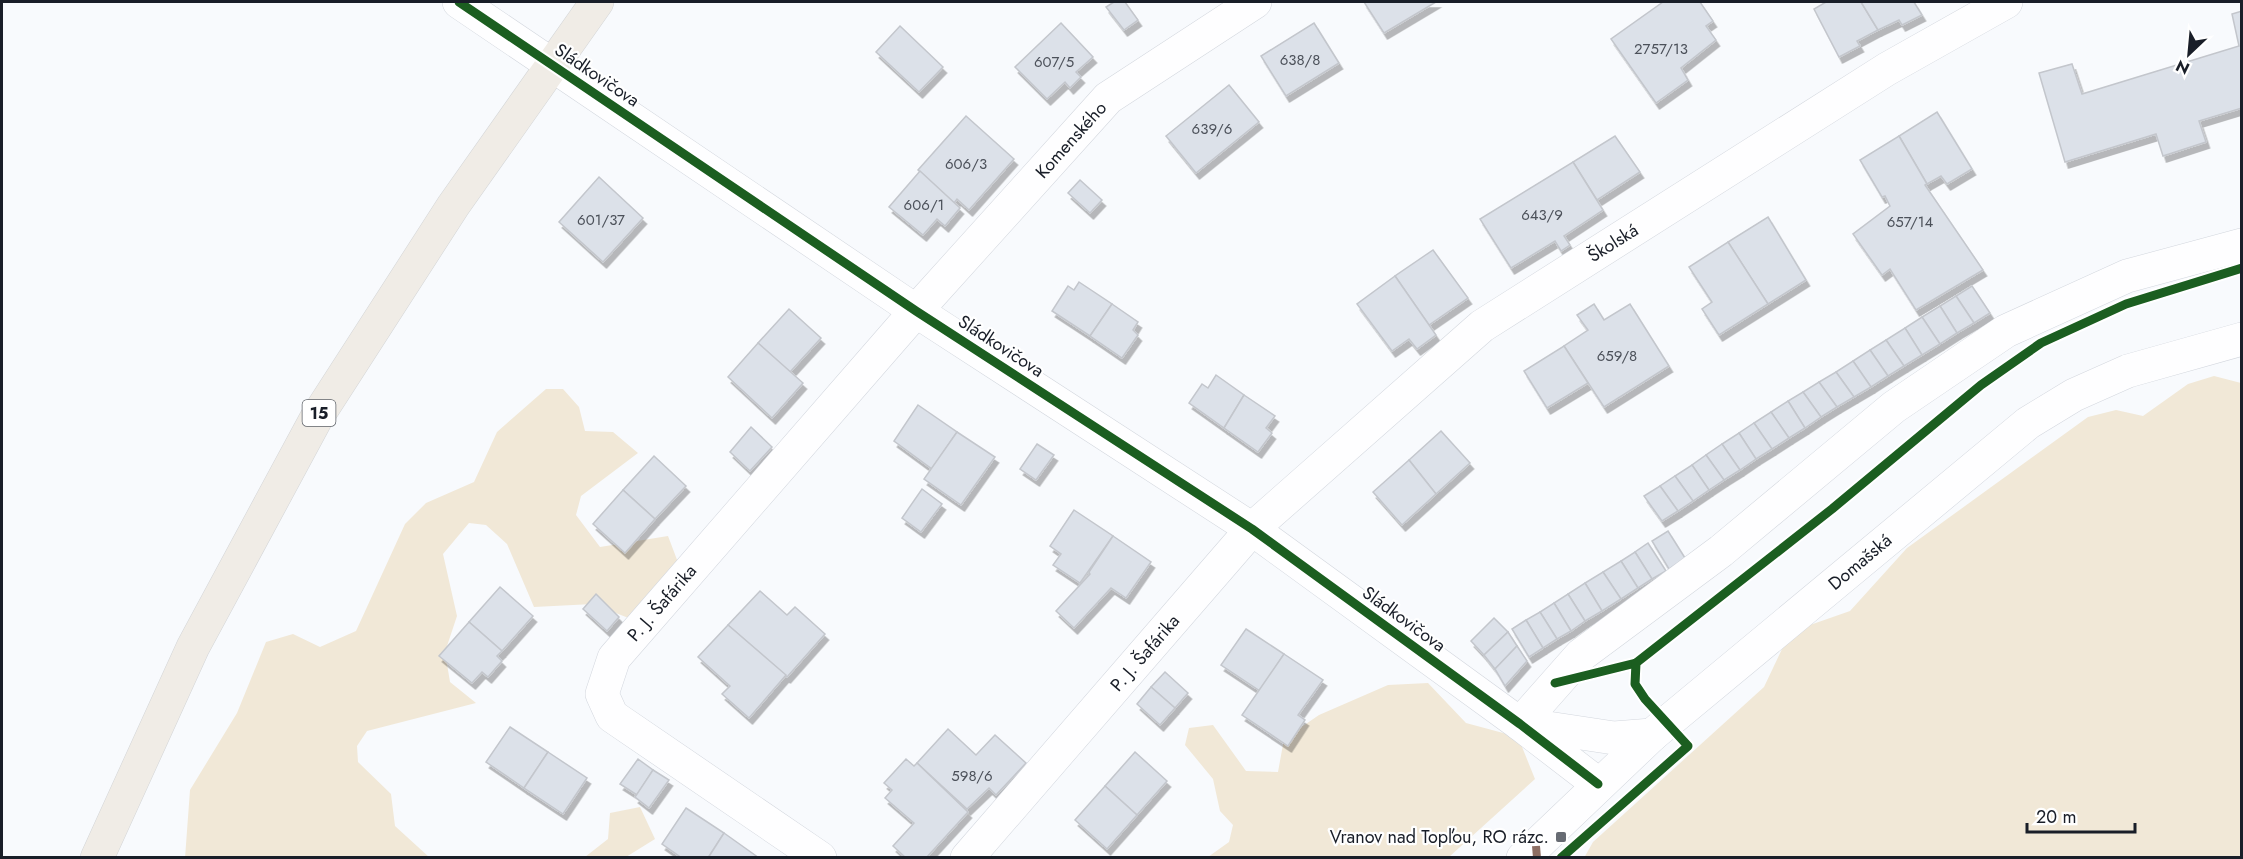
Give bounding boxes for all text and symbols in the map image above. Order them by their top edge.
north arrow [2159,24,2219,84]
street label: Sládkovičova [549,37,645,113]
house number: 2757/13 [1634,38,1688,60]
house number: 638/8 [1280,49,1320,71]
house number: 607/5 [1034,51,1074,73]
text: N [2172,54,2193,80]
street label: Komenského [1029,96,1113,184]
house number: 639/6 [1192,118,1232,140]
house number: 606/3 [945,153,987,175]
house number: 606/1 [904,194,944,216]
house number: 643/9 [1521,204,1563,226]
house number: 601/37 [577,209,625,231]
house number: 657/14 [1887,211,1934,233]
street label: Školská [1583,217,1643,269]
street label: Sládkovičova [953,309,1049,383]
house number: 659/8 [1597,345,1637,367]
road number: 15 [302,400,336,426]
street label: Domašská [1823,528,1897,596]
street label: P. J. Šafárika [621,559,703,647]
street label: Sládkovičova [1357,580,1451,658]
street label: P. J. Šafárika [1104,609,1186,697]
house number: 598/6 [951,765,993,787]
scale bar [2027,796,2135,834]
text: 20 m [2036,804,2076,830]
place label: Vranov nad Topľou, RO rázc. [1330,824,1549,850]
marker: Vranov nad Topľou, RO rázc. [1554,830,1568,844]

